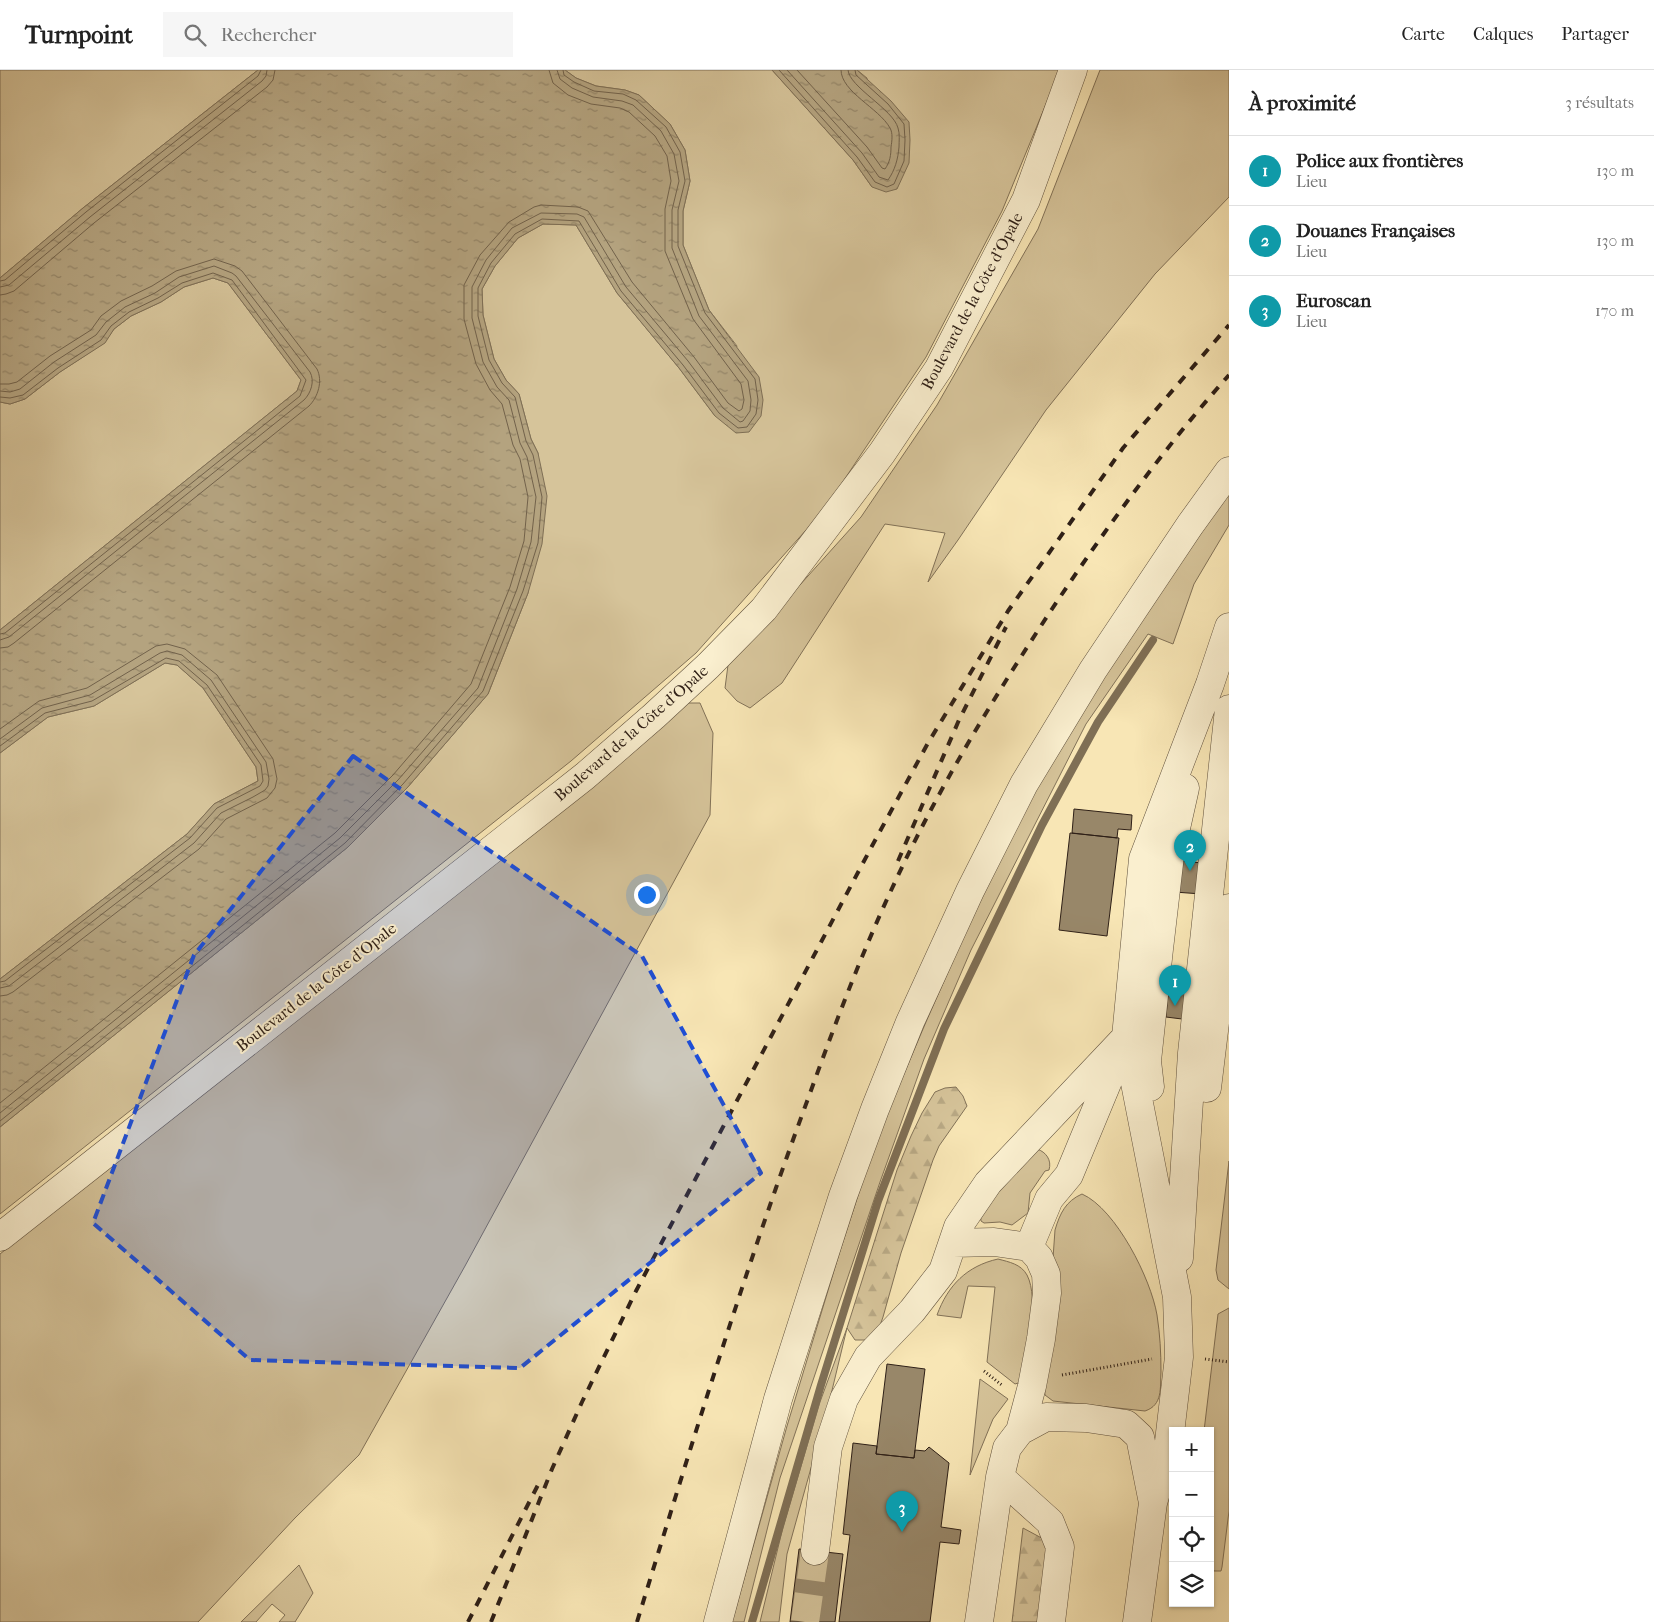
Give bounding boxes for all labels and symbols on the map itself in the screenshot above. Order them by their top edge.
street label: Boulevard de la Côte d'Opale [917,209,1027,393]
street label: Boulevard de la Côte d'Opale [550,661,712,805]
pin: 2 [1174,830,1206,871]
your location [634,882,660,908]
street label: Boulevard de la Côte d'Opale [232,919,400,1055]
pin: 1 [1159,965,1191,1006]
pin: 3 [886,1491,918,1532]

